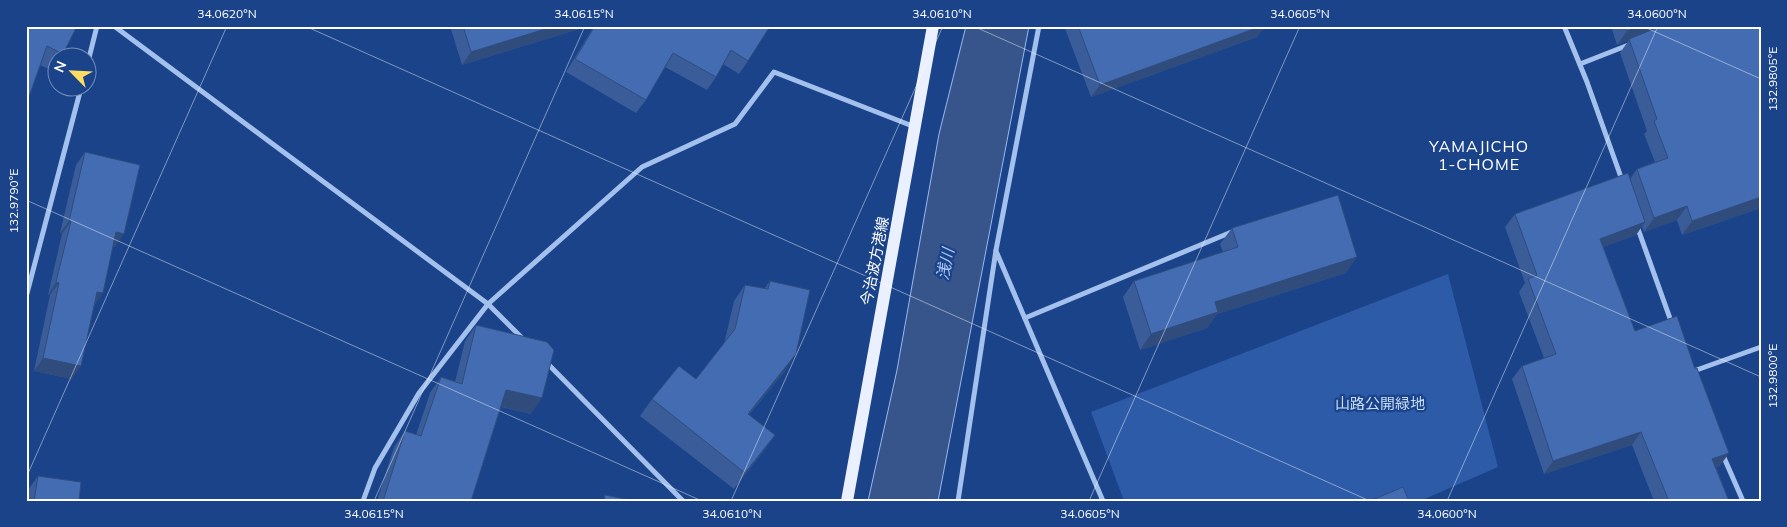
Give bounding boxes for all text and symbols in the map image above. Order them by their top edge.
text: 34.0620°N [197,6,257,21]
text: 34.0615°N [554,6,614,21]
text: 34.0610°N [912,6,972,21]
text: 34.0605°N [1270,6,1330,21]
text: 34.0600°N [1627,6,1687,21]
text: 132.9805°E [1765,47,1780,111]
north arrow [48,48,98,98]
text: N [50,58,70,75]
district label: YAMAJICHO 1-CHOME [1428,136,1529,174]
text: 132.9790°E [6,169,21,233]
street label: 今治波方港線 [857,215,892,307]
water label: 浅川 [932,244,958,282]
text: 132.9800°E [1765,344,1780,408]
park label: 山路公開緑地 [1335,394,1425,413]
text: 34.0615°N [344,506,404,521]
text: 34.0610°N [702,506,762,521]
text: 34.0605°N [1060,506,1120,521]
text: 34.0600°N [1417,506,1477,521]

